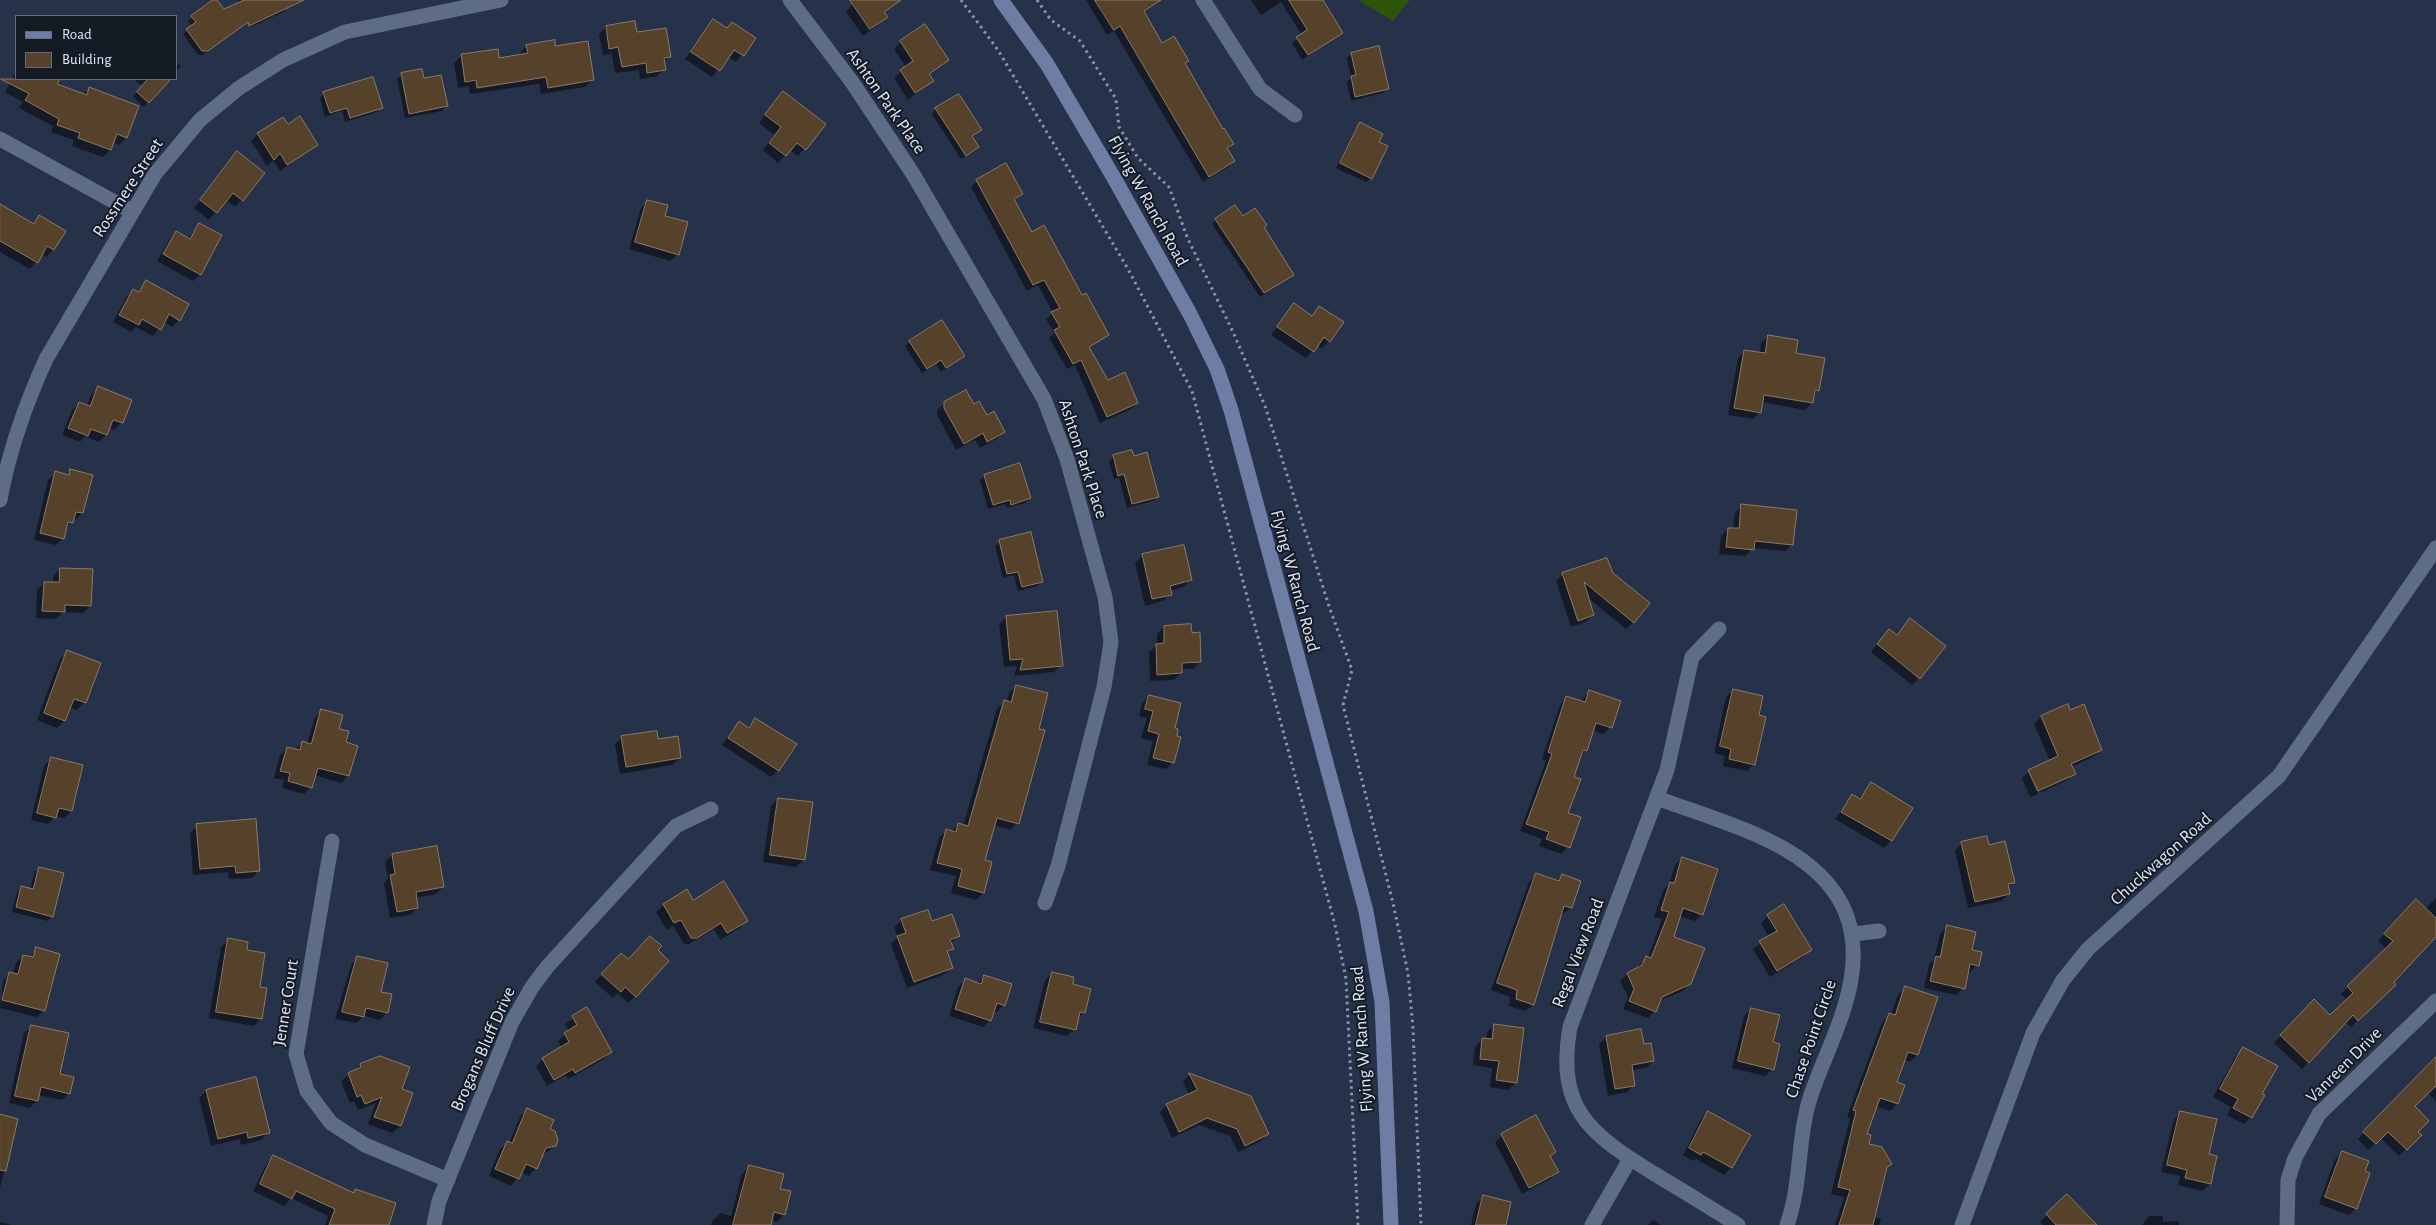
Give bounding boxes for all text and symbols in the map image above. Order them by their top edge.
legend [15,15,178,80]
text: Road [62,27,92,42]
street label: Ashton Park Place [842,44,930,158]
text: Building [62,52,112,67]
street label: Flying W Ranch Road [1103,132,1193,270]
street label: Rossmere Street [88,134,168,242]
street label: Ashton Park Place [1054,397,1112,521]
street label: Flying W Ranch Road [1266,507,1324,655]
street label: Chuckwagon Road [2106,808,2216,910]
street label: Regal View Road [1547,895,1609,1011]
street label: Jenner Court [268,958,304,1048]
street label: Flying W Ranch Road [1346,965,1378,1113]
street label: Chase Point Circle [1781,977,1841,1101]
street label: Brogans Bluff Drive [446,983,520,1115]
street label: Vanreen Drive [2302,1023,2386,1107]

